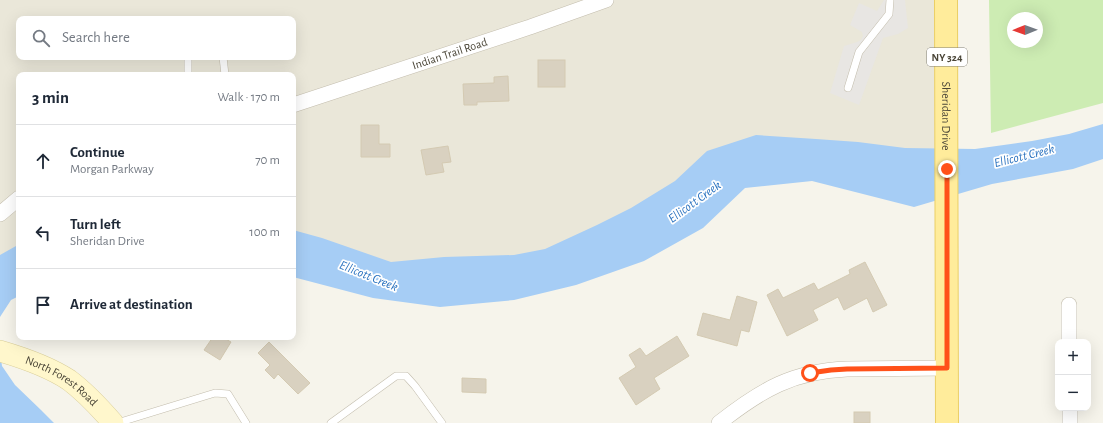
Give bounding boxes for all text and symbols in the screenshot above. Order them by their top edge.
north arrow [1007,12,1043,48]
search box [16,16,296,60]
icon: search [30,27,52,49]
text: Search here [62,30,130,45]
street label: Indian Trail Road [411,35,489,71]
road number: NY 324 [927,48,967,66]
street label: Sheridan Drive [940,81,952,151]
text: 3 min [32,89,69,106]
text: Walk · 170 m [217,91,280,104]
water label: Ellicott Creek [993,143,1056,170]
text: Continue [70,145,125,160]
icon: ahead [32,150,54,172]
text: 70 m [255,154,280,167]
route end [938,160,956,178]
text: Morgan Parkway [70,163,154,176]
water label: Ellicott Creek [666,179,724,226]
text: Turn left [70,217,121,232]
icon: left [32,222,54,244]
text: 100 m [249,226,280,239]
text: Sheridan Drive [70,235,145,248]
water label: Ellicott Creek [337,259,399,294]
icon: arrive [32,294,54,316]
text: Arrive at destination [70,297,193,312]
map controls [1055,339,1091,411]
button: + [1055,339,1091,375]
street label: North Forest Road [24,354,100,408]
route start [801,364,819,382]
button: − [1055,375,1091,411]

